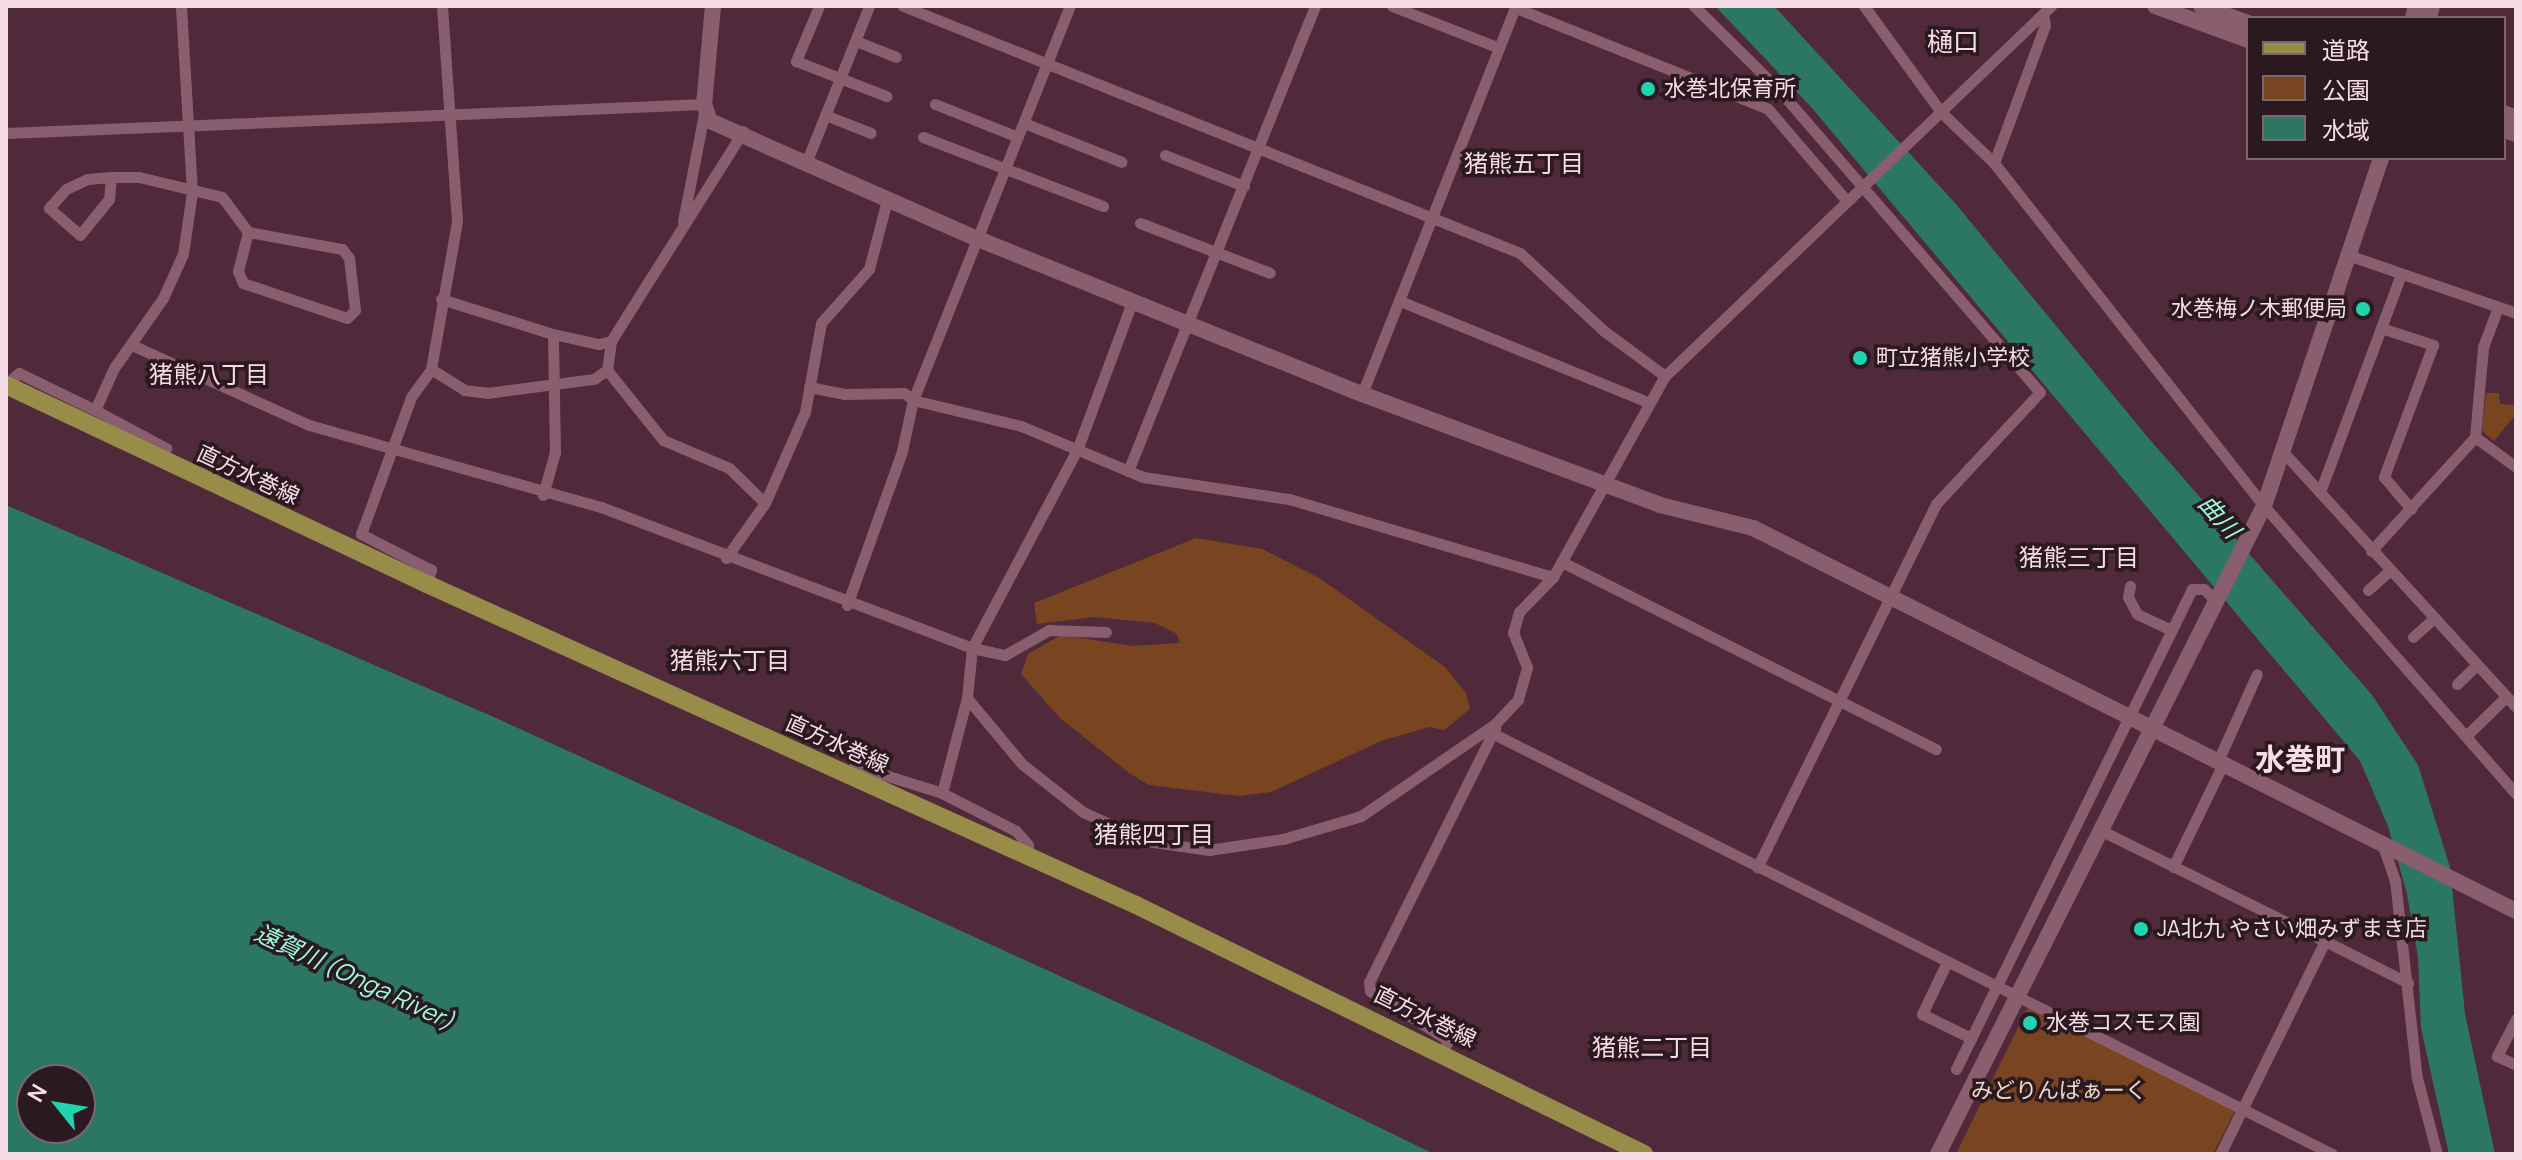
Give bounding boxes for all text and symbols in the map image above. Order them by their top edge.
legend [2246,16,2506,160]
district label: 樋口 [1927,26,1979,58]
text: 道路 [2322,33,2370,66]
text: 公園 [2322,73,2370,106]
place label: 水巻北保育所 [1664,76,1796,102]
marker: 水巻北保育所 [1639,80,1657,98]
text: 水域 [2322,113,2370,146]
district label: 猪熊五丁目 [1464,149,1584,177]
place label: 水巻梅ノ木郵便局 [2171,296,2347,322]
marker: 水巻梅ノ木郵便局 [2354,300,2372,318]
place label: 町立猪熊小学校 [1876,345,2030,371]
marker: 町立猪熊小学校 [1851,349,1869,367]
district label: 猪熊八丁目 [149,360,269,388]
street label: 直方水巻線 [193,440,303,510]
water label: 曲川 [2193,489,2247,543]
district label: 猪熊三丁目 [2019,543,2139,571]
district label: 猪熊六丁目 [670,646,790,674]
street label: 直方水巻線 [781,710,893,778]
district label: 水巻町 [2255,741,2345,777]
district label: 猪熊四丁目 [1094,820,1214,848]
place label: JA北九 やさい畑みずまき店 [2157,916,2427,942]
water label: 遠賀川 (Onga River) [252,918,458,1034]
marker: JA北九 やさい畑みずまき店 [2132,920,2150,938]
street label: 直方水巻線 [1370,981,1480,1053]
place label: 水巻コスモス園 [2046,1010,2200,1036]
marker: 水巻コスモス園 [2021,1014,2039,1032]
district label: 猪熊二丁目 [1592,1033,1712,1061]
north arrow [16,1064,96,1144]
park label: みどりんぱぁーく [1971,1078,2147,1104]
text: N [20,1079,54,1107]

